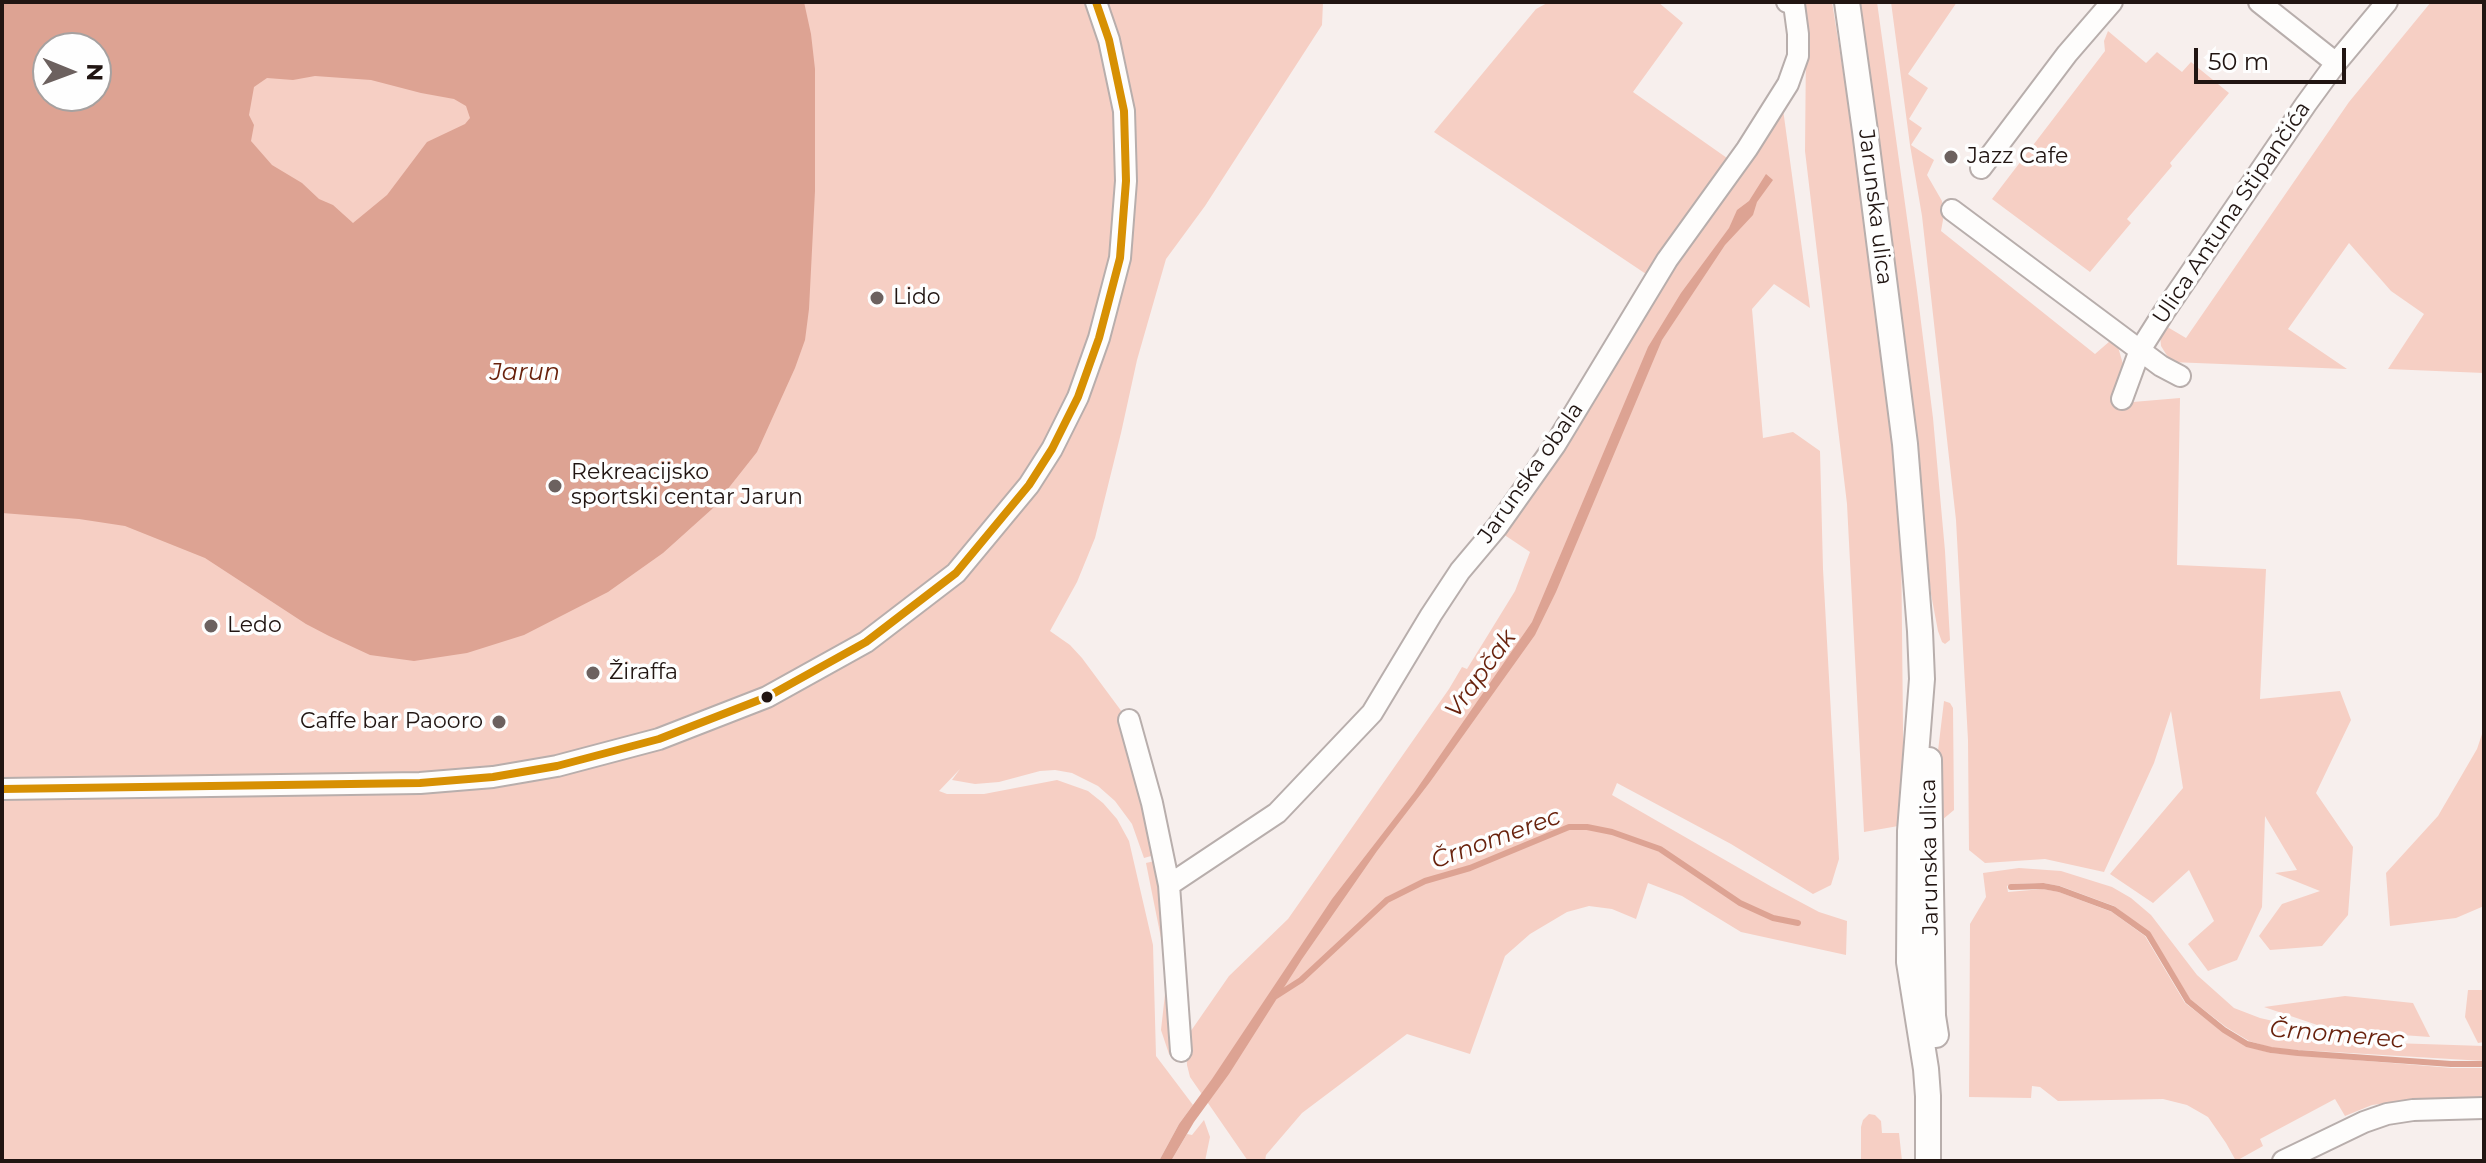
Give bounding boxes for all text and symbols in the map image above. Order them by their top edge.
north arrow [32,32,112,112]
scale bar [2198,32,2350,82]
text: 50 m [2208,47,2269,76]
text: N [81,63,108,82]
street label: Ulica Antuna Stipančića [2148,97,2316,329]
street label: Jarunska ulica [1852,128,1898,286]
place label: Jazz Cafe [1967,144,2068,170]
marker: Jazz Cafe [1942,148,1960,166]
place label: Lido [893,285,941,311]
marker: Lido [868,289,886,307]
water label: Jarun [490,359,560,387]
street label: Jarunska obala [1473,398,1589,548]
place label: Rekreacijsko sportski centar Jarun [571,460,803,512]
marker: Rekreacijsko sportski centar Jarun [546,477,564,495]
place label: Ledo [227,613,282,639]
marker: Ledo [202,617,220,635]
water label: Vrapčak [1439,624,1523,724]
place label: Žiraffa [609,660,678,686]
marker: Žiraffa [584,664,602,682]
unlabelled marker [759,689,775,705]
place label: Caffe bar Paooro [300,709,483,735]
marker: Caffe bar Paooro [490,713,508,731]
street label: Jarunska ulica [1915,778,1945,936]
water label: Črnomerec [1428,802,1564,876]
water label: Črnomerec [2268,1015,2406,1055]

